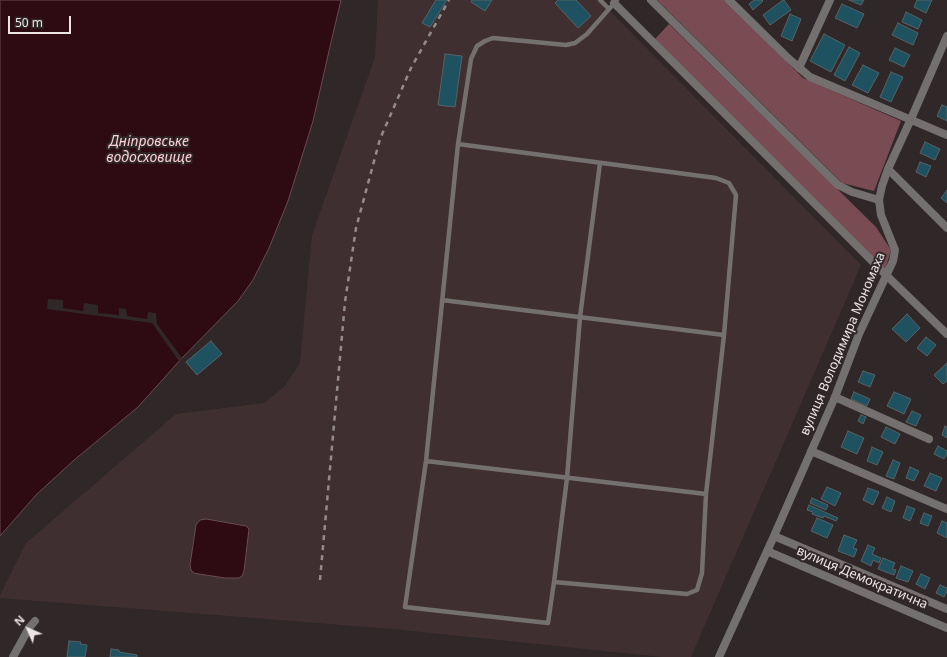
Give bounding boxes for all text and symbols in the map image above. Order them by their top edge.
scale bar [10,8,73,34]
text: 50 m [15,14,43,31]
water label: Дніпровське водосховище [106,134,192,166]
street label: вулиця Володимира Мономаха [797,250,889,438]
street label: вулиця Демократична [794,543,930,613]
north arrow [8,609,48,649]
text: N [11,612,28,629]

